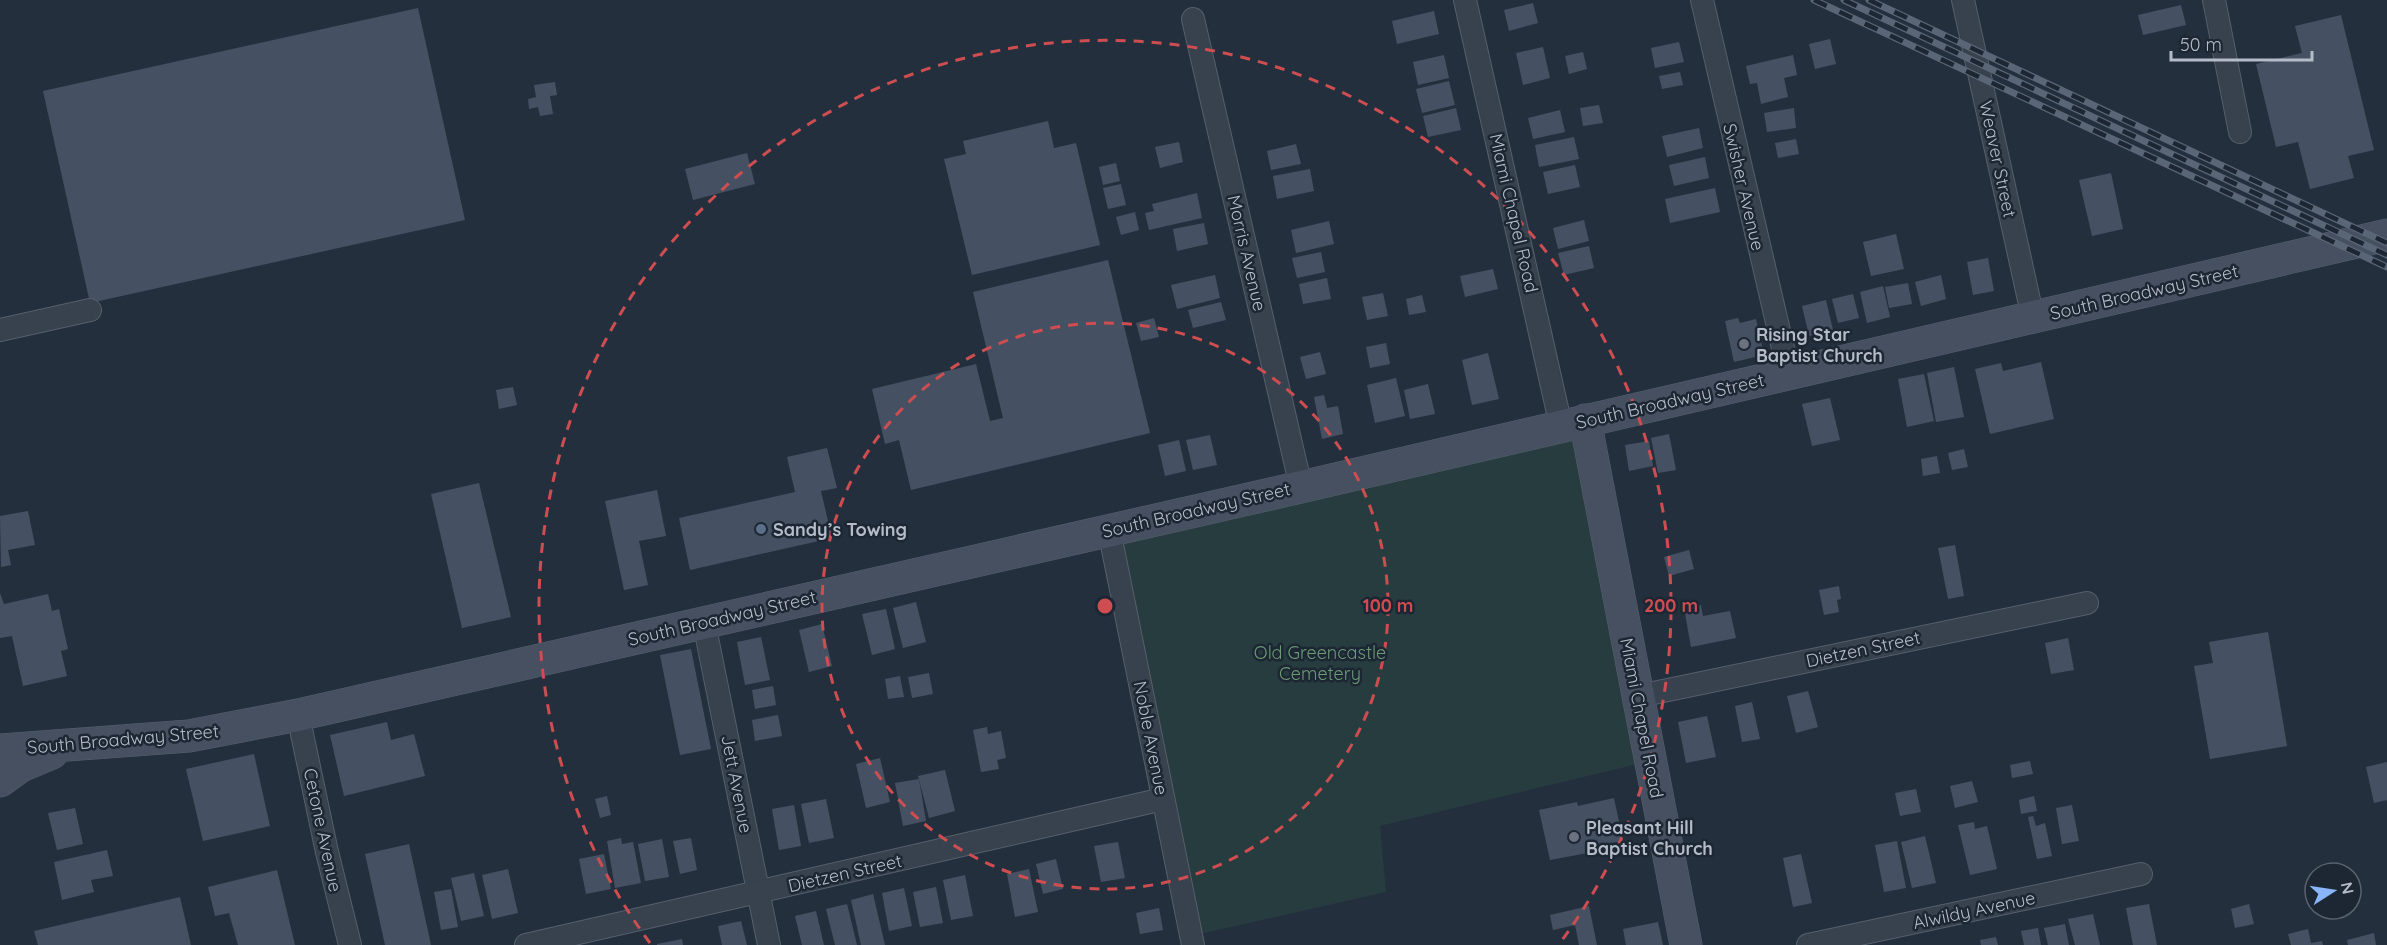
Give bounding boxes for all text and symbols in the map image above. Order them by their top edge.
scale bar [2171,24,2312,62]
text: 50 m [2180,33,2222,56]
street label: Weaver Street [1974,99,2022,219]
street label: Swisher Avenue [1718,121,1770,253]
street label: Miami Chapel Road [1485,131,1543,295]
street label: Morris Avenue [1222,193,1272,313]
street label: South Broadway Street [2048,259,2240,325]
place label: Rising Star Baptist Church [1756,323,1883,367]
marker: Rising Star Baptist Church [1737,337,1751,351]
street label: South Broadway Street [1574,368,1766,434]
street label: South Broadway Street [1100,477,1292,543]
place label: Sandy’s Towing [773,518,907,541]
marker: Sandy’s Towing [754,522,768,536]
street label: South Broadway Street [626,585,818,651]
text: 100 m [1363,594,1413,617]
text: 200 m [1644,594,1698,617]
centre of rings [1095,596,1115,616]
street label: Dietzen Street [1804,626,1922,672]
street label: Miami Chapel Road [1615,636,1669,800]
park label: Old Greencastle Cemetery [1254,641,1386,685]
street label: Noble Avenue [1129,679,1173,797]
street label: South Broadway Street [26,719,220,759]
street label: Jett Avenue [716,733,758,835]
street label: Cetone Avenue [299,766,347,894]
place label: Pleasant Hill Baptist Church [1586,816,1713,860]
marker: Pleasant Hill Baptist Church [1567,830,1581,844]
street label: Dietzen Street [786,849,904,897]
north arrow [2303,861,2363,921]
text: N [2337,880,2359,896]
street label: Alwildy Avenue [1911,886,2037,934]

